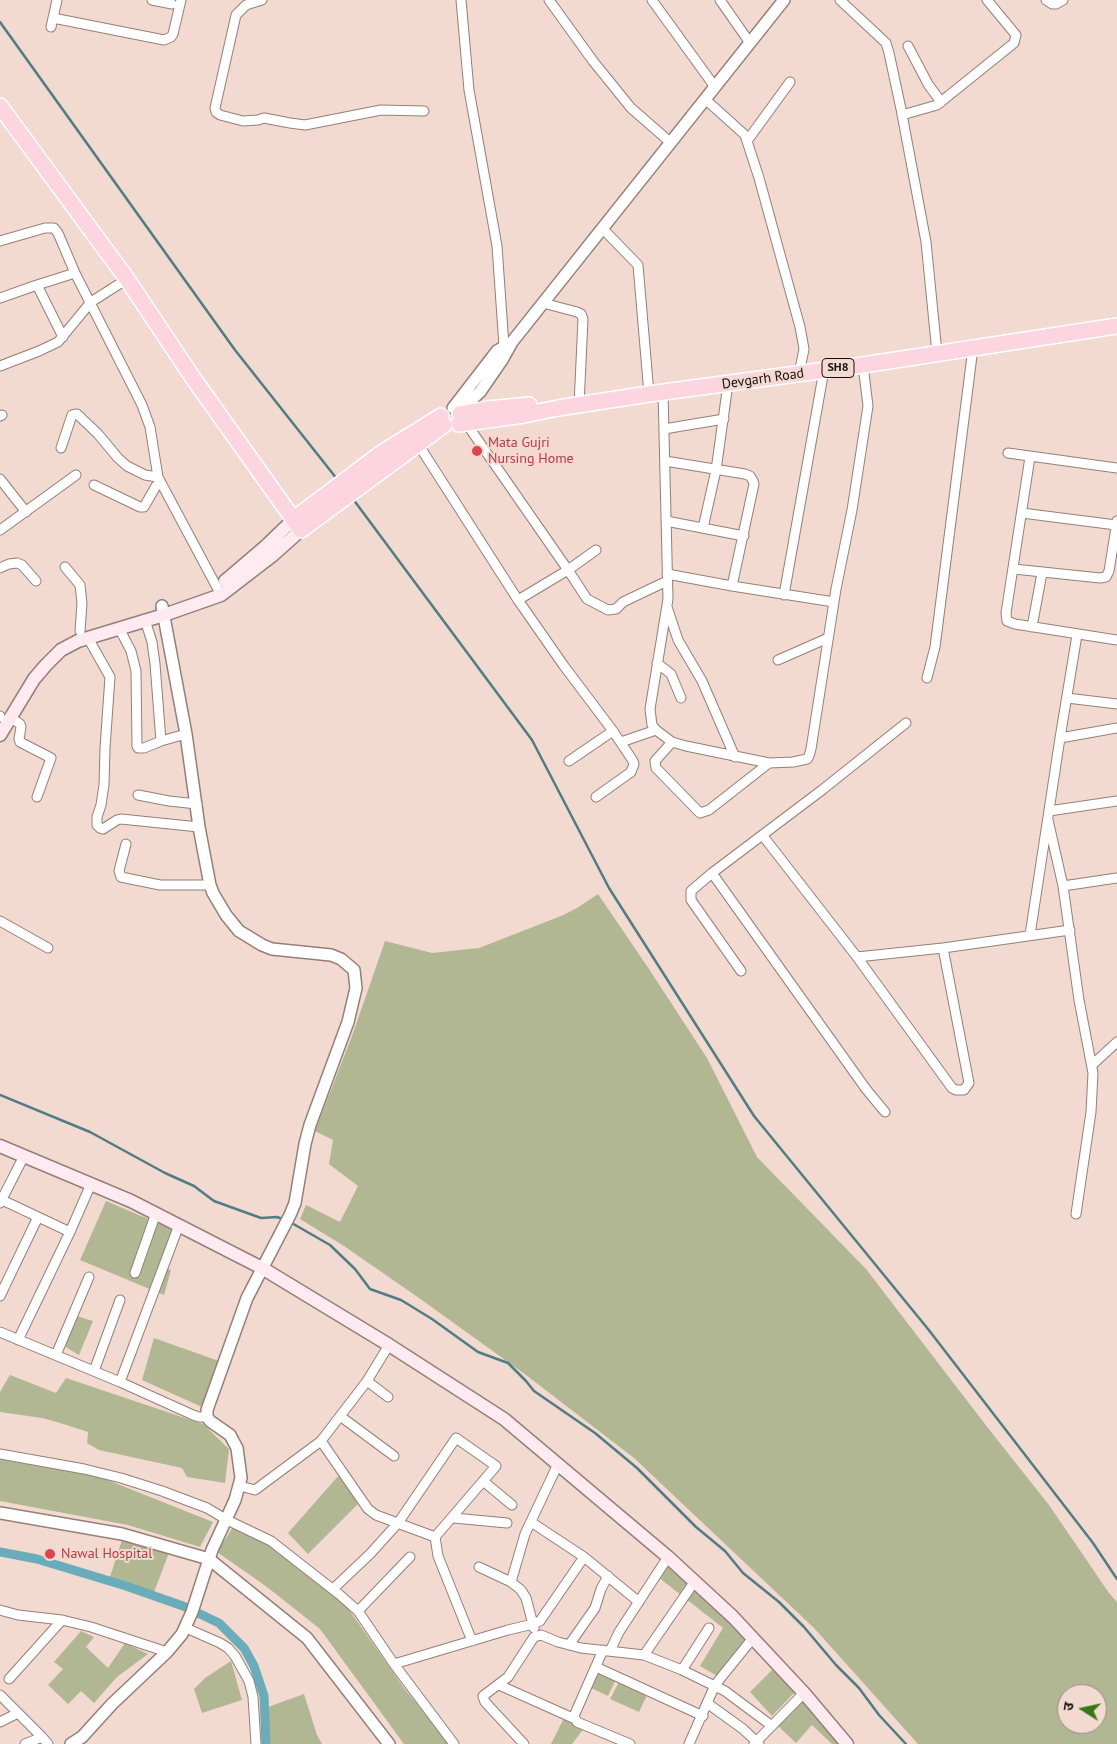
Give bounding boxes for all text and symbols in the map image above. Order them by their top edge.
road number: SH8 [822,358,854,378]
street label: Devgarh Road [721,365,805,393]
place label: Mata Gujri Nursing Home [488,435,574,468]
marker: Mata Gujri Nursing Home [470,444,484,458]
place label: Nawal Hospital [61,1546,152,1562]
marker: Nawal Hospital [43,1547,57,1561]
north arrow [1057,1684,1107,1734]
text: उ [1059,1701,1078,1712]

